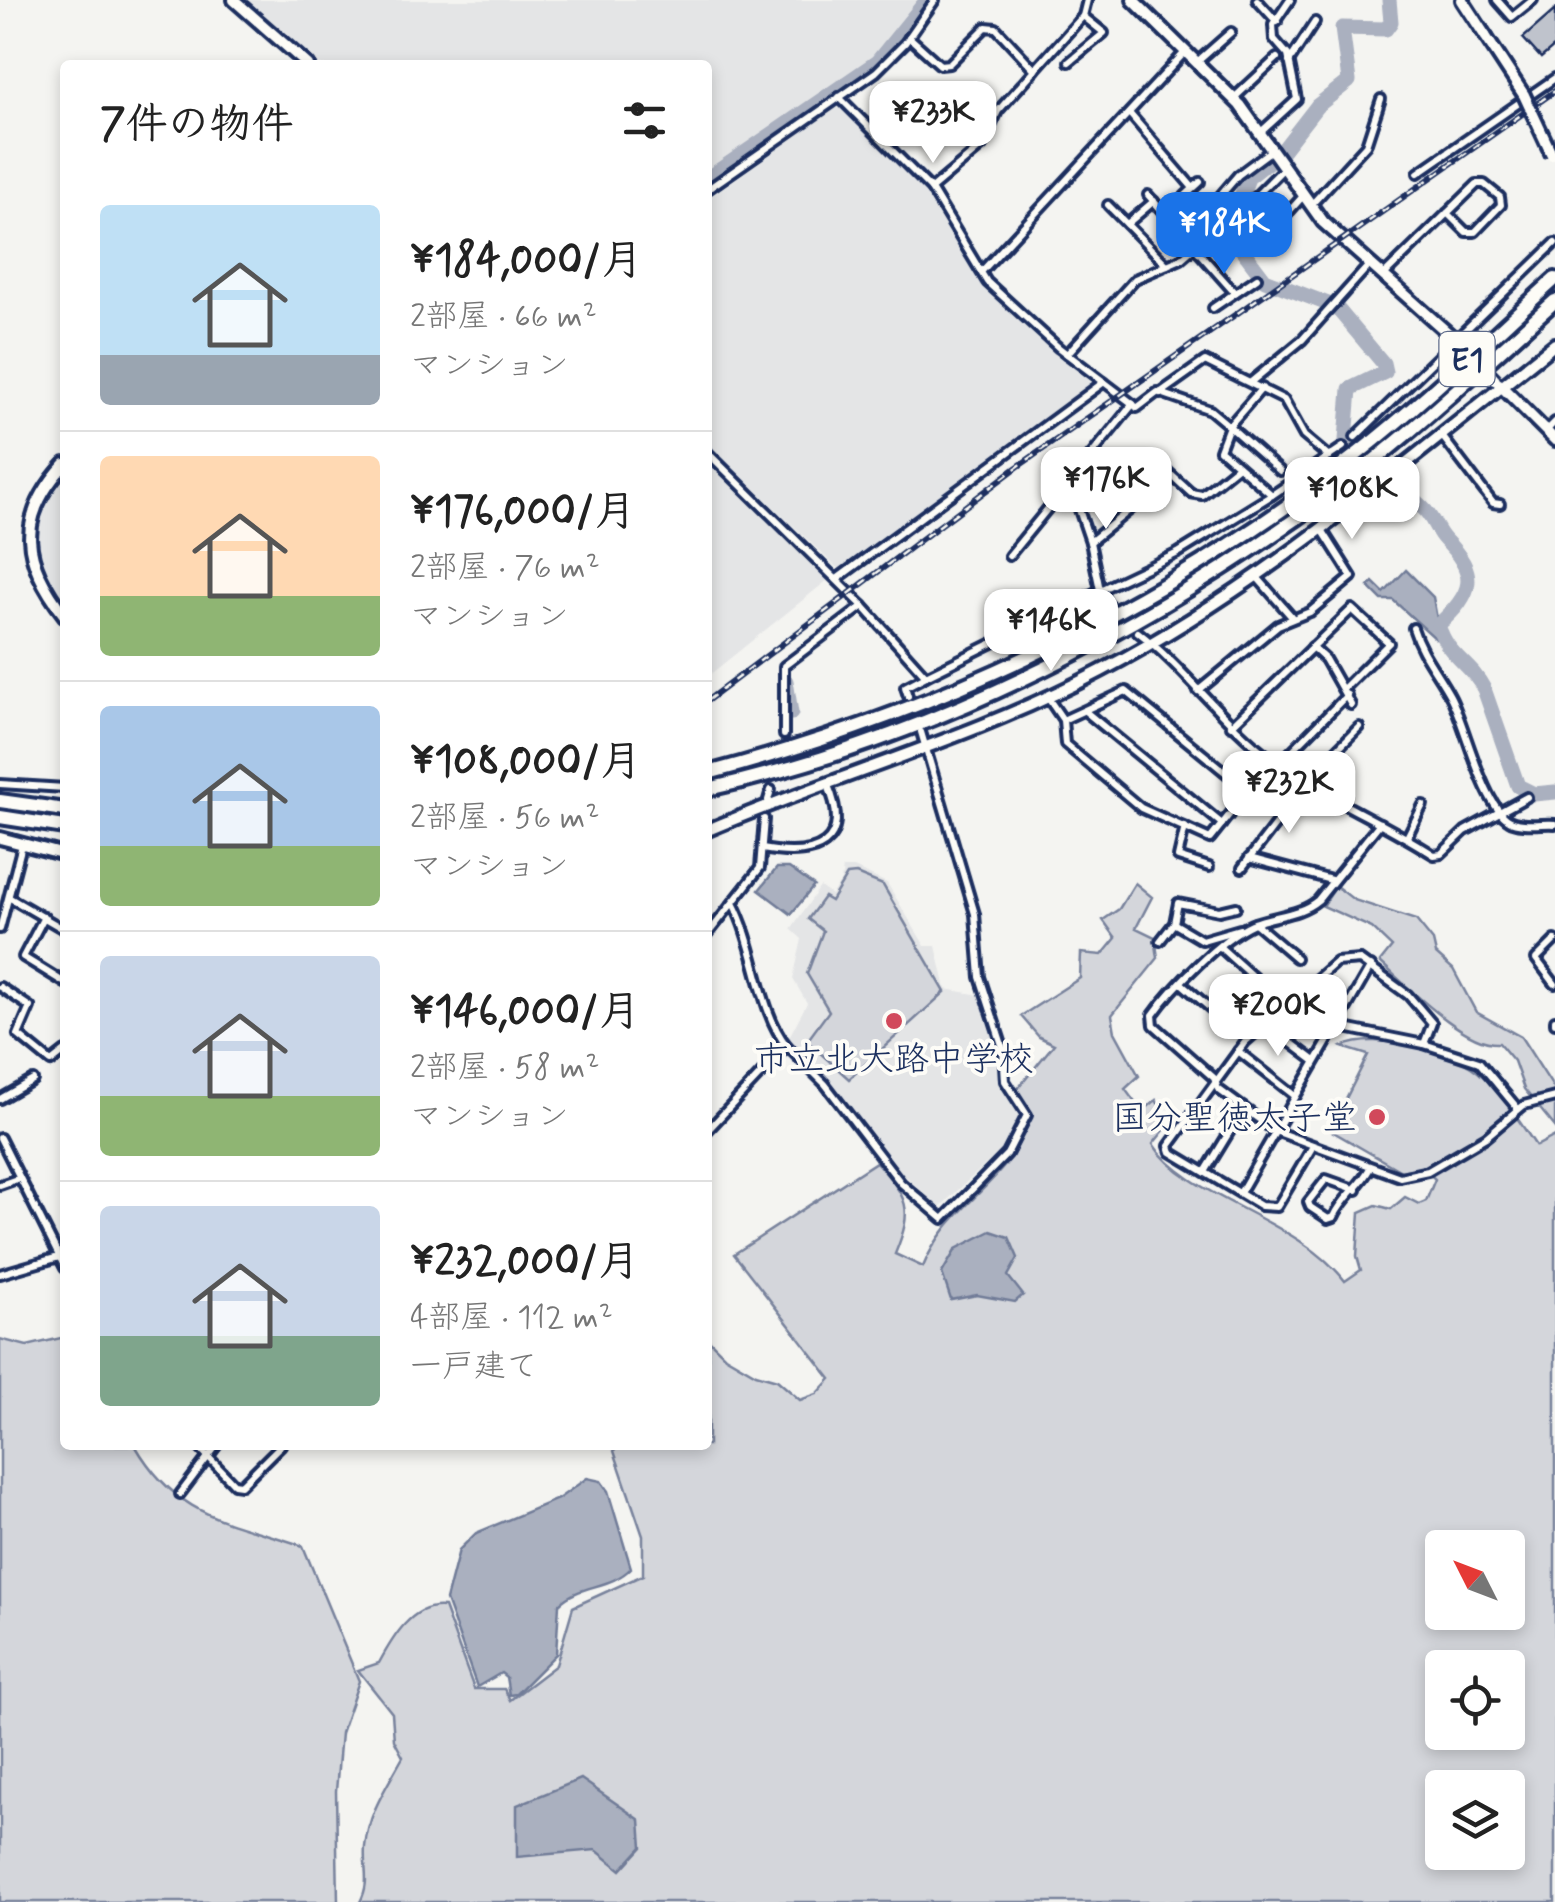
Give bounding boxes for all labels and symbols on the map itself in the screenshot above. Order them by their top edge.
pin: ¥233K [863,81,1003,166]
pin: ¥184K [1154,192,1294,277]
road number: E1 [1440,332,1494,386]
pin: ¥176K [1036,447,1176,532]
pin: ¥108K [1282,457,1422,542]
pin: ¥146K [981,589,1121,674]
pin: ¥232K [1219,751,1359,836]
pin: ¥200K [1208,974,1348,1059]
marker: 市立北大路中学校 [883,1010,905,1032]
place label: 市立北大路中学校 [754,1037,1034,1083]
place label: 国分聖徳太子堂 [1112,1096,1357,1142]
marker: 国分聖徳太子堂 [1366,1106,1388,1128]
north arrow [1425,1530,1525,1630]

